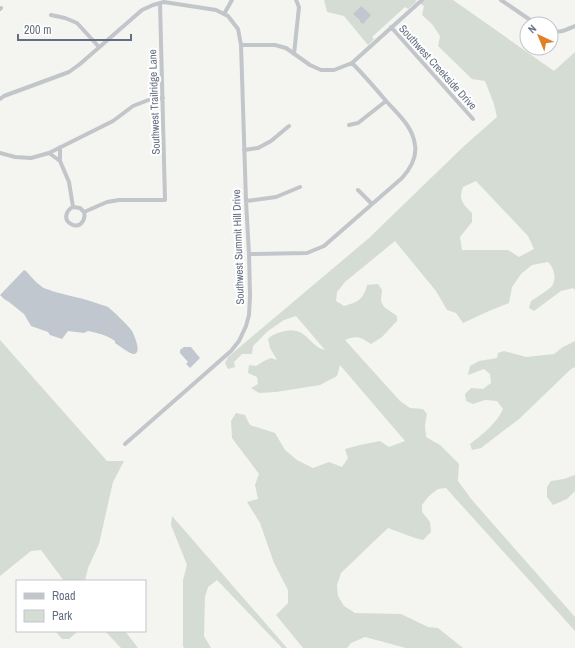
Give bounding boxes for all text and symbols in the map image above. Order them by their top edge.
scale bar [18,16,131,42]
north arrow [519,16,559,56]
text: 200 m [24,22,51,38]
street label: Southwest Creekside Drive [396,22,480,112]
text: N [525,22,539,36]
street label: Southwest Trailridge Lane [145,49,163,155]
street label: Southwest Summit Hill Drive [229,189,247,305]
legend [16,580,146,632]
text: Road [52,588,76,604]
text: Park [52,608,72,624]

